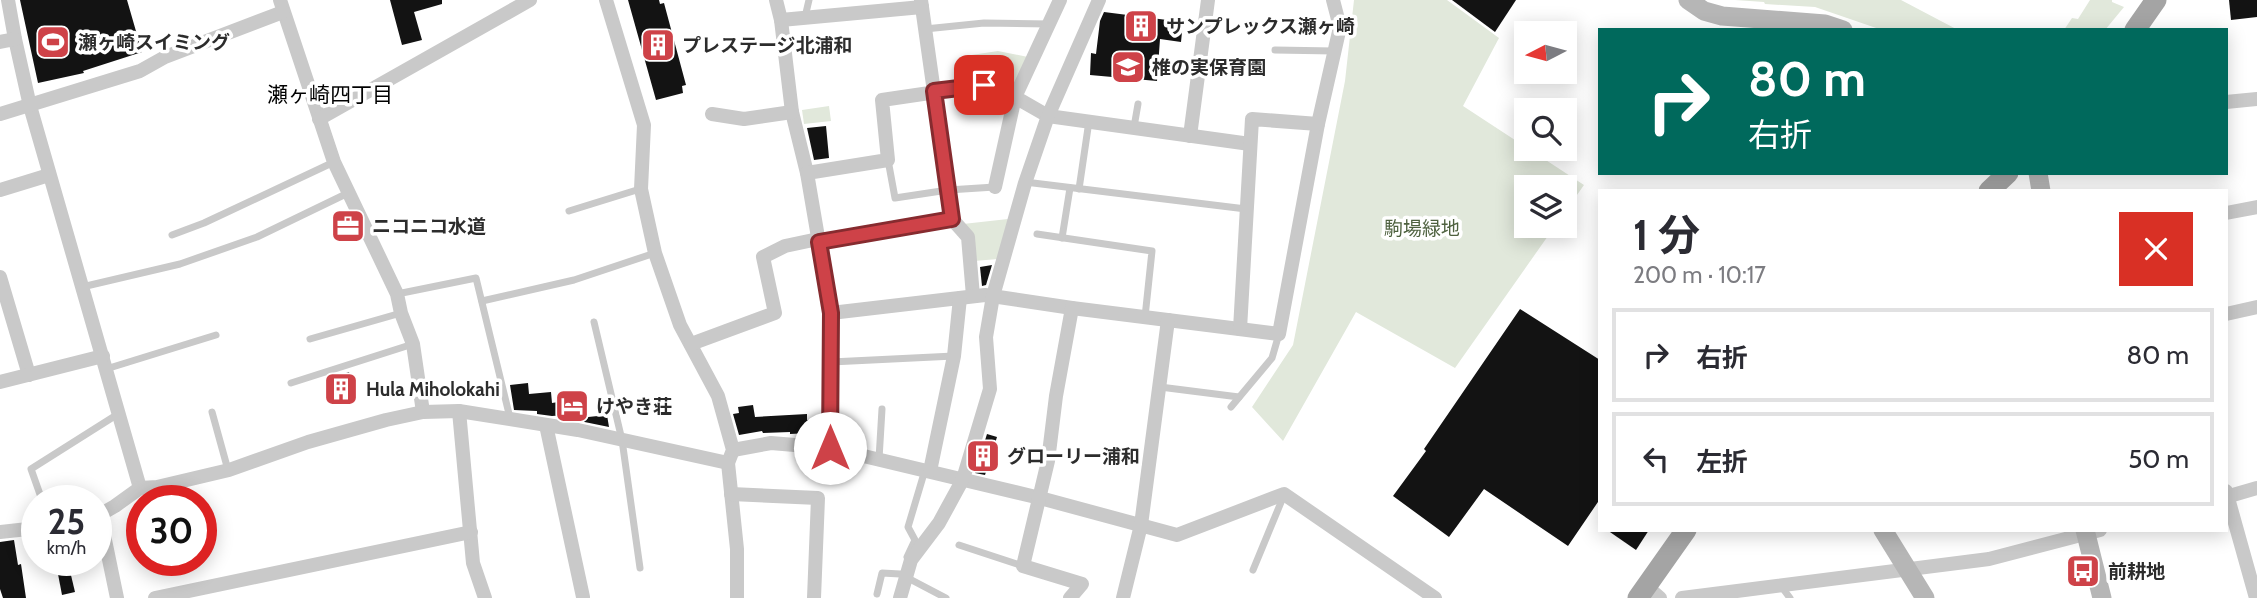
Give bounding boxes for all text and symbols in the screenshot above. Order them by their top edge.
building icon: サンプレックス瀬ヶ崎 [1122,7,1160,45]
place label: サンプレックス瀬ヶ崎 [1166,15,1355,38]
north arrow [1514,21,1577,84]
map controls [1514,21,1577,238]
sports icon: 瀬ヶ崎スイミング [34,23,72,61]
building icon: プレステージ北浦和 [639,26,677,64]
place label: 瀬ヶ崎スイミング [78,31,230,54]
place label: プレステージ北浦和 [682,34,853,57]
school or university icon: 椎の実保育園 [1109,48,1147,86]
text: 80 m [1748,49,1866,108]
pin [954,55,1014,115]
place label: 椎の実保育園 [1152,56,1266,79]
icon: right [1633,56,1724,147]
icon: arrive [965,66,1003,104]
district label: 瀬ヶ崎四丁目 [267,82,393,107]
button: search [1514,98,1577,161]
text: 右折 [1748,115,1812,154]
button: layers [1514,175,1577,238]
office icon: ニコニコ水道 [329,207,367,245]
text: 1 分 [1633,209,1700,261]
button: close [2119,212,2193,286]
place label: ニコニコ水道 [372,215,486,238]
park label: 駒場緑地 [1384,217,1460,240]
text: 200 m · 10:17 [1633,261,1766,289]
icon: right [1637,336,1675,374]
text: 80 m [2126,339,2189,371]
text: 右折 [1696,342,1748,374]
building icon: Hula Miholokahi [322,370,360,408]
place label: Hula Miholokahi [366,378,500,401]
hotel icon: けやき荘 [553,387,591,425]
place label: けやき荘 [596,395,672,418]
position arrow [793,411,867,485]
building icon: グローリー浦和 [964,437,1002,475]
icon: left [1637,440,1675,478]
text: 50 m [2128,443,2189,475]
place label: グローリー浦和 [1007,445,1140,468]
text: 左折 [1696,446,1748,478]
speed limit sign: 30 [126,485,217,576]
text: 25 [48,500,85,543]
text: km/h [47,537,86,559]
bus stop icon: 前耕地 [2064,552,2102,590]
place label: 前耕地 [2108,560,2165,583]

